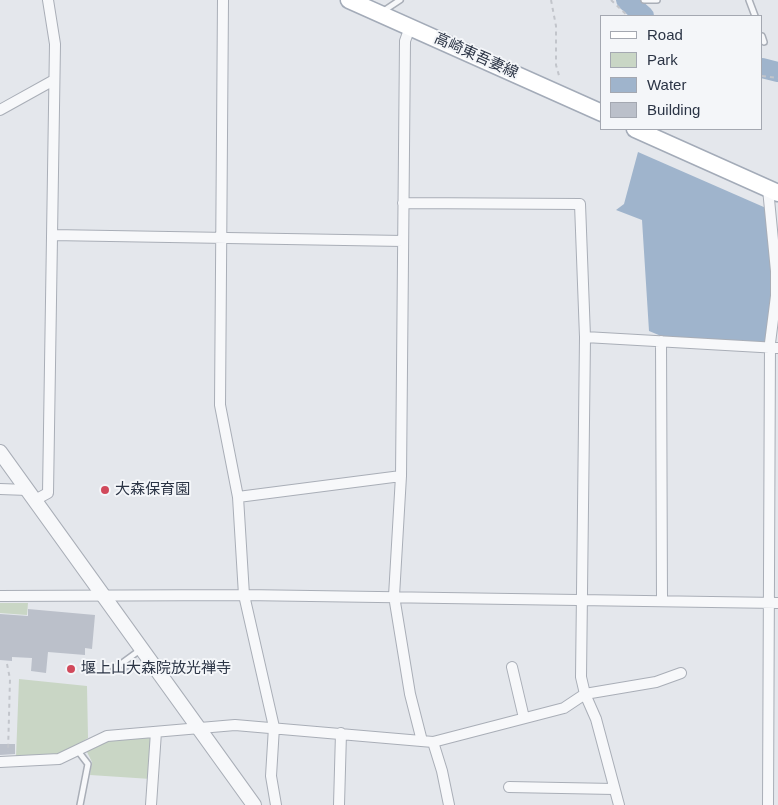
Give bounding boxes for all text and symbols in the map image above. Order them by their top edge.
legend [600,15,763,130]
text: Road [647,26,683,43]
street label: 高崎東吾妻線 [431,29,521,83]
text: Park [647,51,678,68]
text: Water [647,76,686,93]
text: Building [647,101,700,118]
place label: 大森保育園 [115,481,190,499]
marker: 大森保育園 [99,484,111,496]
place label: 堰上山大森院放光禅寺 [81,660,231,678]
marker: 堰上山大森院放光禅寺 [65,663,77,675]

